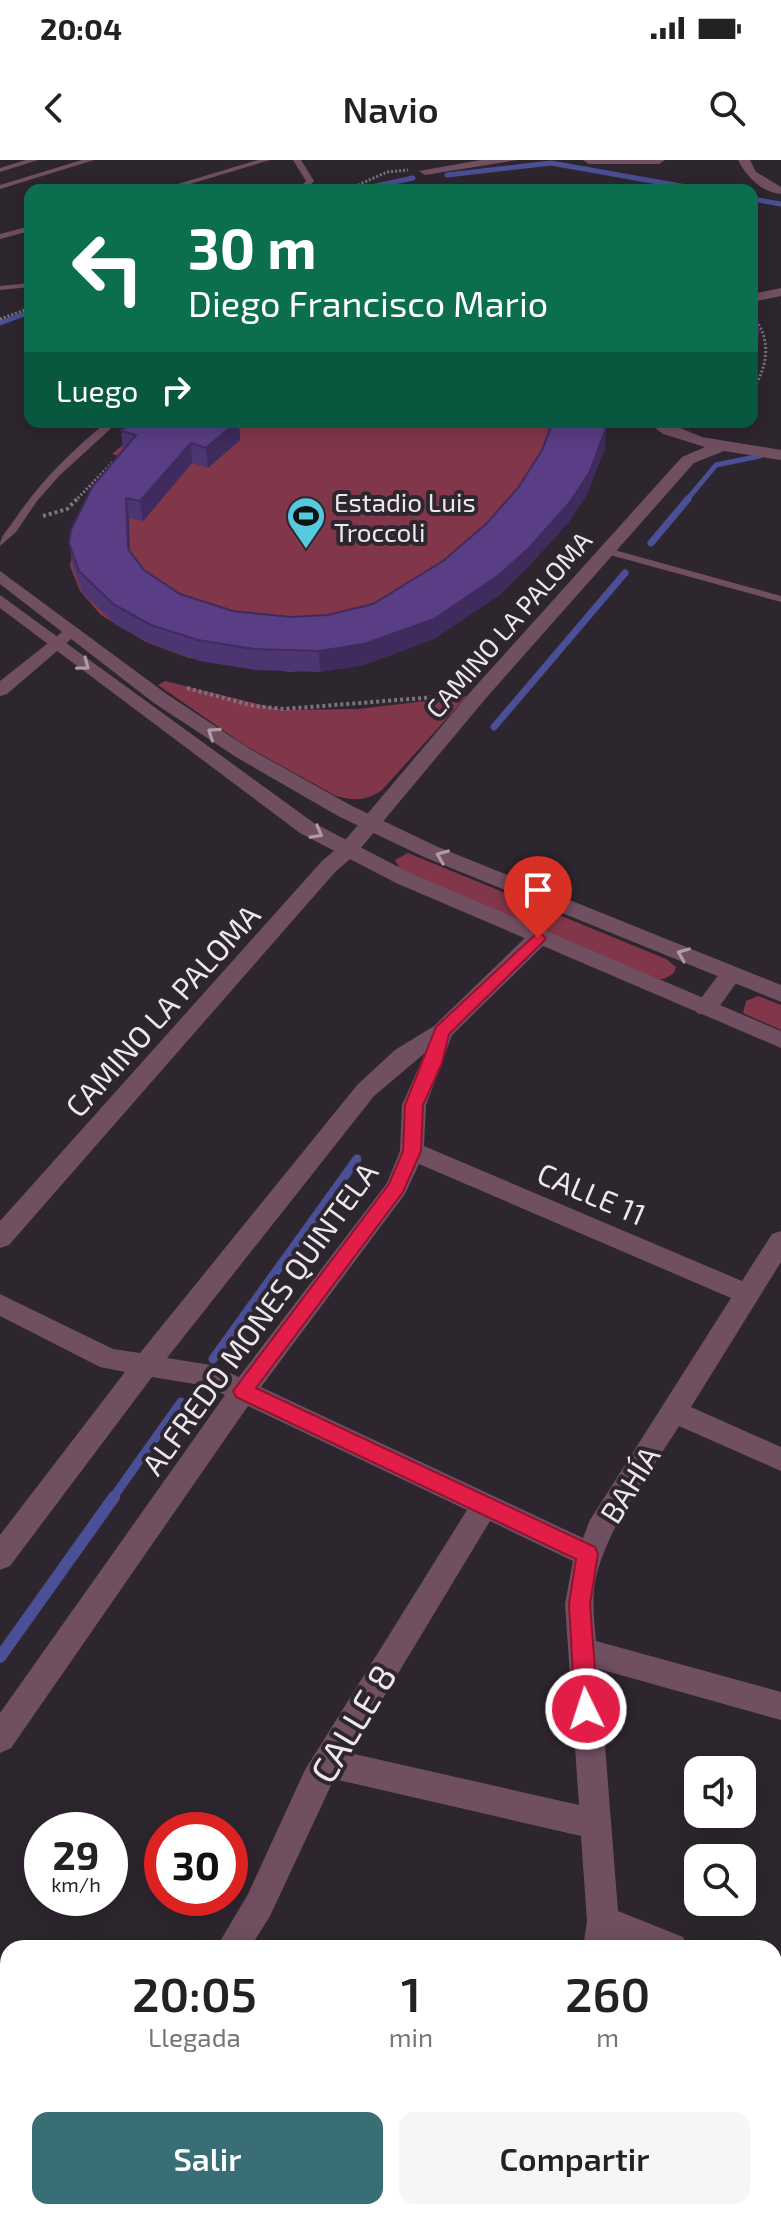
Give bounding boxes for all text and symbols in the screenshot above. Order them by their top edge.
text: 20:04 [40,10,122,46]
icon: back [32,86,76,130]
icon: search [705,86,749,130]
text: Navio [342,87,439,130]
text: 30 m [188,213,317,280]
icon: left [56,216,160,320]
text: Diego Francisco Mario [188,281,548,324]
icon: right [154,368,198,412]
text: Luego [56,372,138,408]
place label: Estadio Luis Troccoli [334,486,476,547]
sports icon: Estadio Luis Troccoli [285,495,327,550]
street label: CAMINO LA PALOMA [419,525,597,723]
one-way arrow [75,655,90,669]
one-way arrow [208,728,222,743]
one-way arrow [309,824,324,839]
one-way arrow [436,850,450,866]
pin [504,856,572,938]
icon: arrive [516,868,560,912]
street label: CAMINO LA PALOMA [57,896,267,1124]
one-way arrow [677,948,691,964]
street label: ALFREDO MONES QUINTELA [134,1154,385,1481]
street label: CALLE 11 [533,1154,651,1232]
street label: BAHÍA [592,1439,667,1529]
street label: CALLE 8 [300,1656,404,1790]
position arrow [544,1667,628,1751]
map controls [684,1756,756,1916]
button: sound [684,1756,756,1828]
speed limit sign: 30 [144,1812,248,1916]
text: 29 [53,1830,99,1878]
button: search [684,1844,756,1916]
text: km/h [51,1872,101,1896]
text: 20:05 [132,1964,257,2022]
text: 1 [401,1964,421,2022]
text: 260 [565,1964,650,2022]
text: Llegada [148,2021,241,2052]
text: min [389,2021,433,2052]
text: m [596,2021,619,2052]
button: Salir [32,2112,383,2204]
button: Compartir [399,2112,750,2204]

